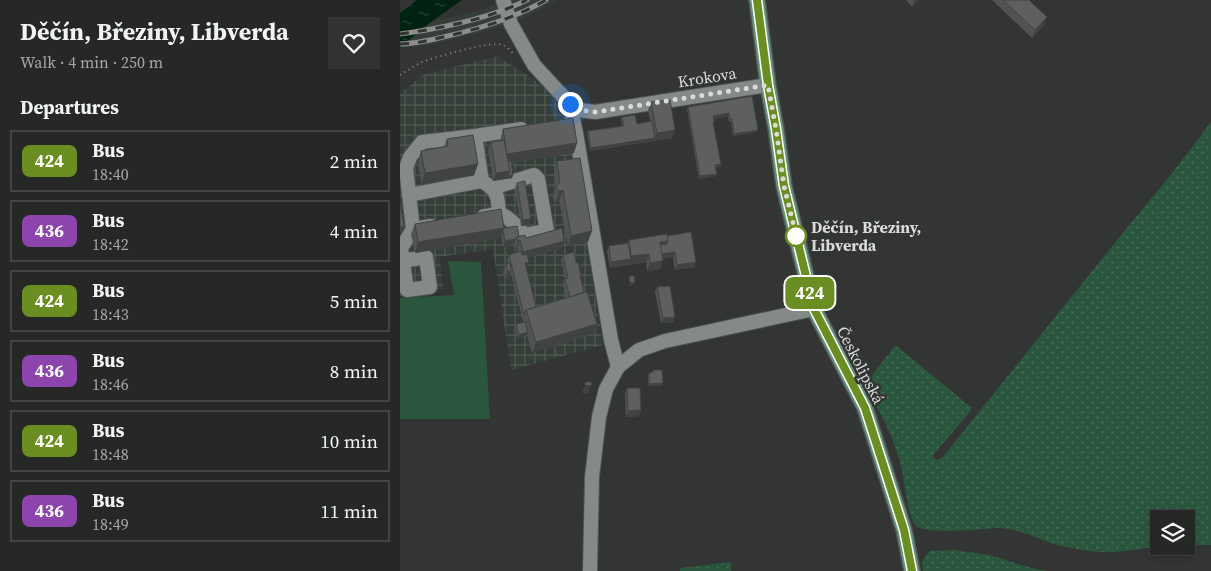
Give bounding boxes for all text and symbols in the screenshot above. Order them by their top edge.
text: Děčín, Březiny, Libverda [20,15,289,48]
button: heart [328,17,380,69]
text: Walk · 4 min · 250 m [20,51,163,73]
street label: Krokova [676,61,739,92]
your location [558,92,583,117]
text: Departures [20,94,119,120]
text: Bus [92,137,124,163]
text: 424 [35,148,64,173]
text: 2 min [330,148,378,174]
text: 18:40 [92,163,129,185]
text: Bus [92,207,124,233]
place label: Děčín, Březiny, Libverda [811,216,921,256]
text: 436 [35,218,64,243]
text: 4 min [330,218,378,244]
marker: Děčín, Březiny, Libverda [785,225,807,247]
text: 18:42 [92,233,129,255]
text: Bus [92,277,124,303]
line badge: 424 [781,277,839,309]
text: 424 [795,280,825,305]
text: 424 [35,288,64,313]
text: 5 min [330,288,378,314]
text: 18:43 [92,303,129,325]
street label: Českolipská [832,322,890,408]
text: Bus [92,347,124,373]
text: 436 [35,358,64,383]
text: 8 min [330,358,378,384]
text: 18:46 [92,373,129,395]
text: Bus [92,417,124,443]
text: 424 [35,428,64,453]
text: 10 min [320,428,378,454]
text: 18:48 [92,443,129,465]
text: Bus [92,487,124,513]
text: 436 [35,498,64,523]
text: 11 min [320,498,378,524]
map controls [1150,510,1195,555]
button: layers [1150,510,1195,555]
text: 18:49 [92,513,129,535]

